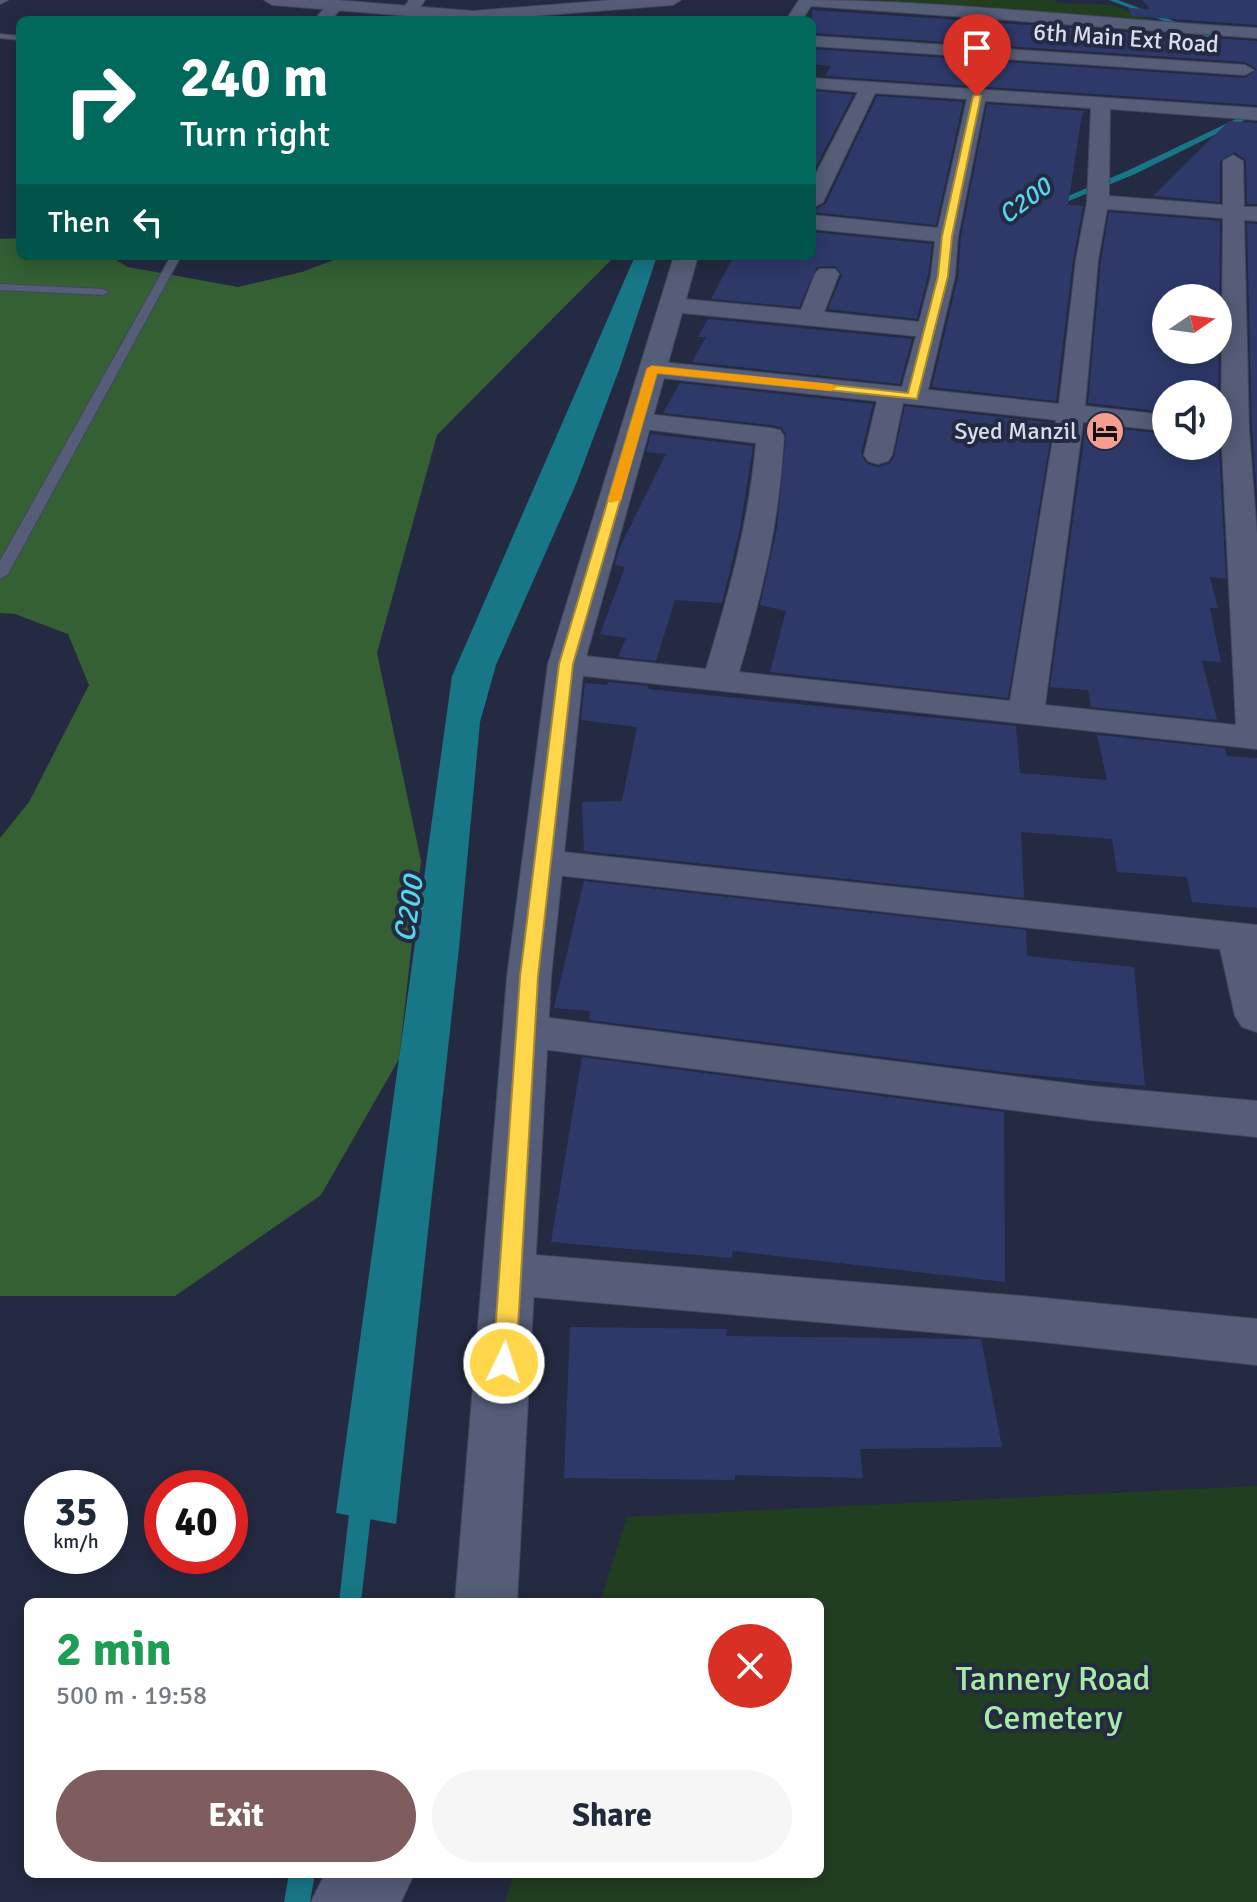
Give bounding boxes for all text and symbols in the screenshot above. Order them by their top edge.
pin [943,14.0,1011,96]
street label: 6th Main Ext Road [1032,17,1220,59]
icon: arrive [955,26,999,70]
text: 240 m [180,43,328,112]
icon: right [48,48,152,152]
text: Turn right [180,112,330,157]
water label: C200 [992,170,1059,231]
icon: left [126,200,170,244]
text: Then [48,204,110,241]
north arrow [1152,284,1232,364]
map controls [1152,284,1232,460]
button: sound [1152,380,1232,460]
hotel icon: Syed Manzil [1084,410,1126,452]
place label: Syed Manzil [954,416,1077,446]
water label: C200 [386,872,432,945]
position arrow [462,1321,546,1405]
speed limit sign: 40 [144,1470,248,1574]
text: 35 [54,1487,98,1537]
text: km/h [53,1529,99,1554]
text: 2 min [56,1620,172,1679]
button: close [708,1624,792,1708]
park label: Tannery Road Cemetery [955,1658,1151,1739]
text: 500 m · 19:58 [56,1680,207,1712]
button: Exit [56,1770,416,1862]
button: Share [432,1770,792,1862]

